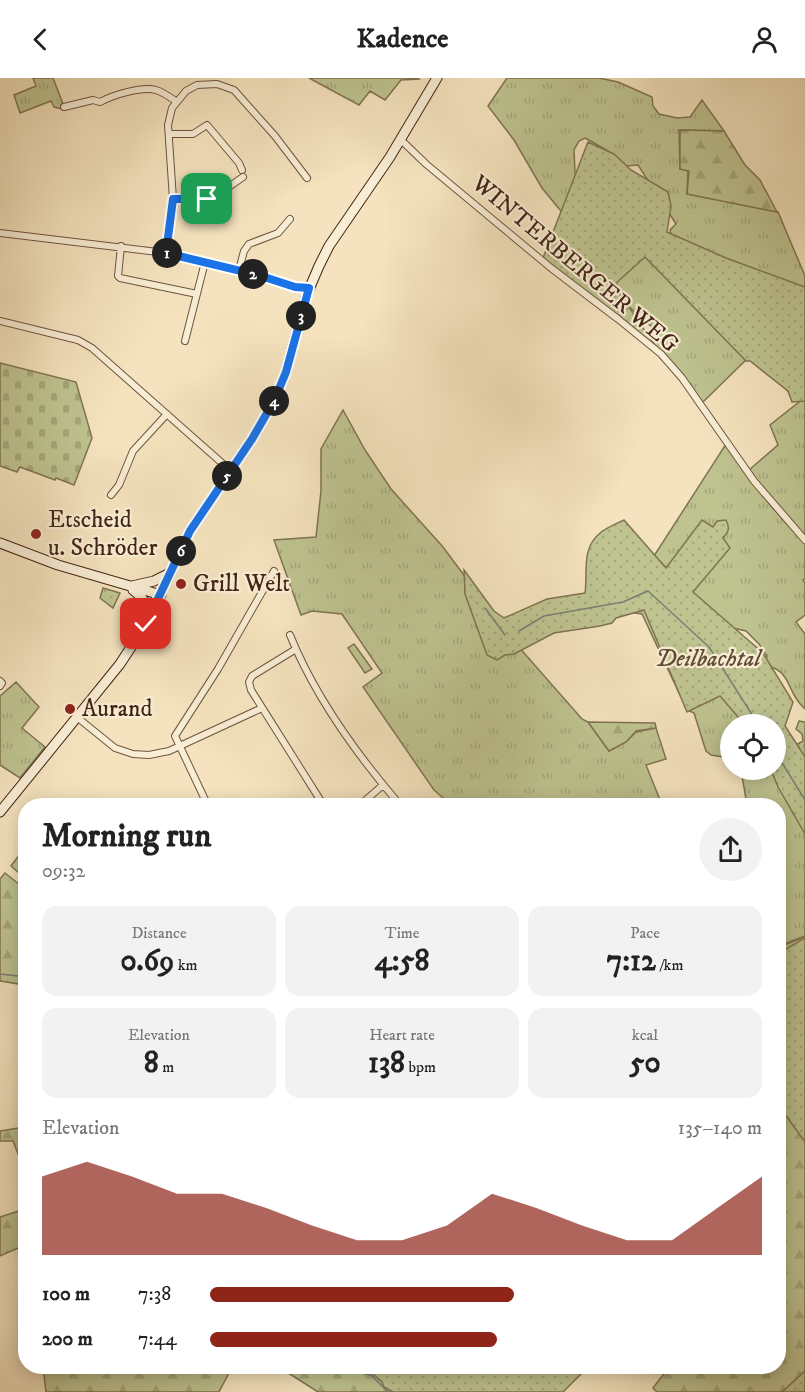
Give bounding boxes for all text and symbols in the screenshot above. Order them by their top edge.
text: Kadence [357,22,448,56]
icon: back [24,23,57,56]
icon: person [748,23,781,56]
street label: WINTERBERGER WEG [465,168,685,360]
pin [181,173,232,224]
icon: arrive [190,182,223,215]
pin: 1 [152,238,182,268]
text: 1 [164,243,170,263]
pin: 2 [238,259,268,289]
text: 2 [249,264,257,284]
pin: 3 [286,301,316,331]
text: 3 [298,306,304,326]
pin: 4 [259,386,289,416]
text: 4 [269,391,279,411]
pin: 5 [212,461,242,491]
text: 5 [223,466,231,486]
place label: Etscheid u. Schröder [48,505,157,563]
marker: Etscheid u. Schröder [29,527,43,541]
pin: 6 [166,536,196,566]
text: 6 [177,541,185,561]
place label: Grill Welt [193,569,290,599]
marker: Grill Welt [174,577,188,591]
pin [120,598,171,649]
icon: check [129,607,162,640]
park label: Deilbachtal [655,644,763,674]
place label: Aurand [82,694,152,724]
marker: Aurand [63,702,77,716]
map controls [720,714,786,780]
button: locate [720,714,786,780]
text: Morning run [42,816,211,857]
button: share [699,818,762,881]
text: 09:32 [42,859,85,884]
text: Distance [131,923,187,943]
text: Time [385,923,419,943]
text: Pace [630,923,660,943]
text: 0.69 [120,943,174,980]
text: 4:58 [375,943,429,980]
text: 7:12 [606,943,656,980]
text: km [174,955,198,975]
text: /km [656,955,684,975]
text: Elevation [128,1025,190,1045]
text: Heart rate [369,1025,435,1045]
text: kcal [632,1025,658,1045]
text: 8 [144,1045,159,1082]
text: 138 [368,1045,405,1082]
text: 50 [629,1045,661,1082]
text: m [159,1057,174,1077]
text: bpm [405,1057,436,1077]
text: Elevation [42,1116,119,1141]
text: 135–140 m [678,1116,762,1141]
text: 100 m [42,1282,90,1307]
text: 7:38 [138,1282,171,1307]
text: 200 m [42,1327,93,1352]
text: 7:44 [138,1327,177,1352]

